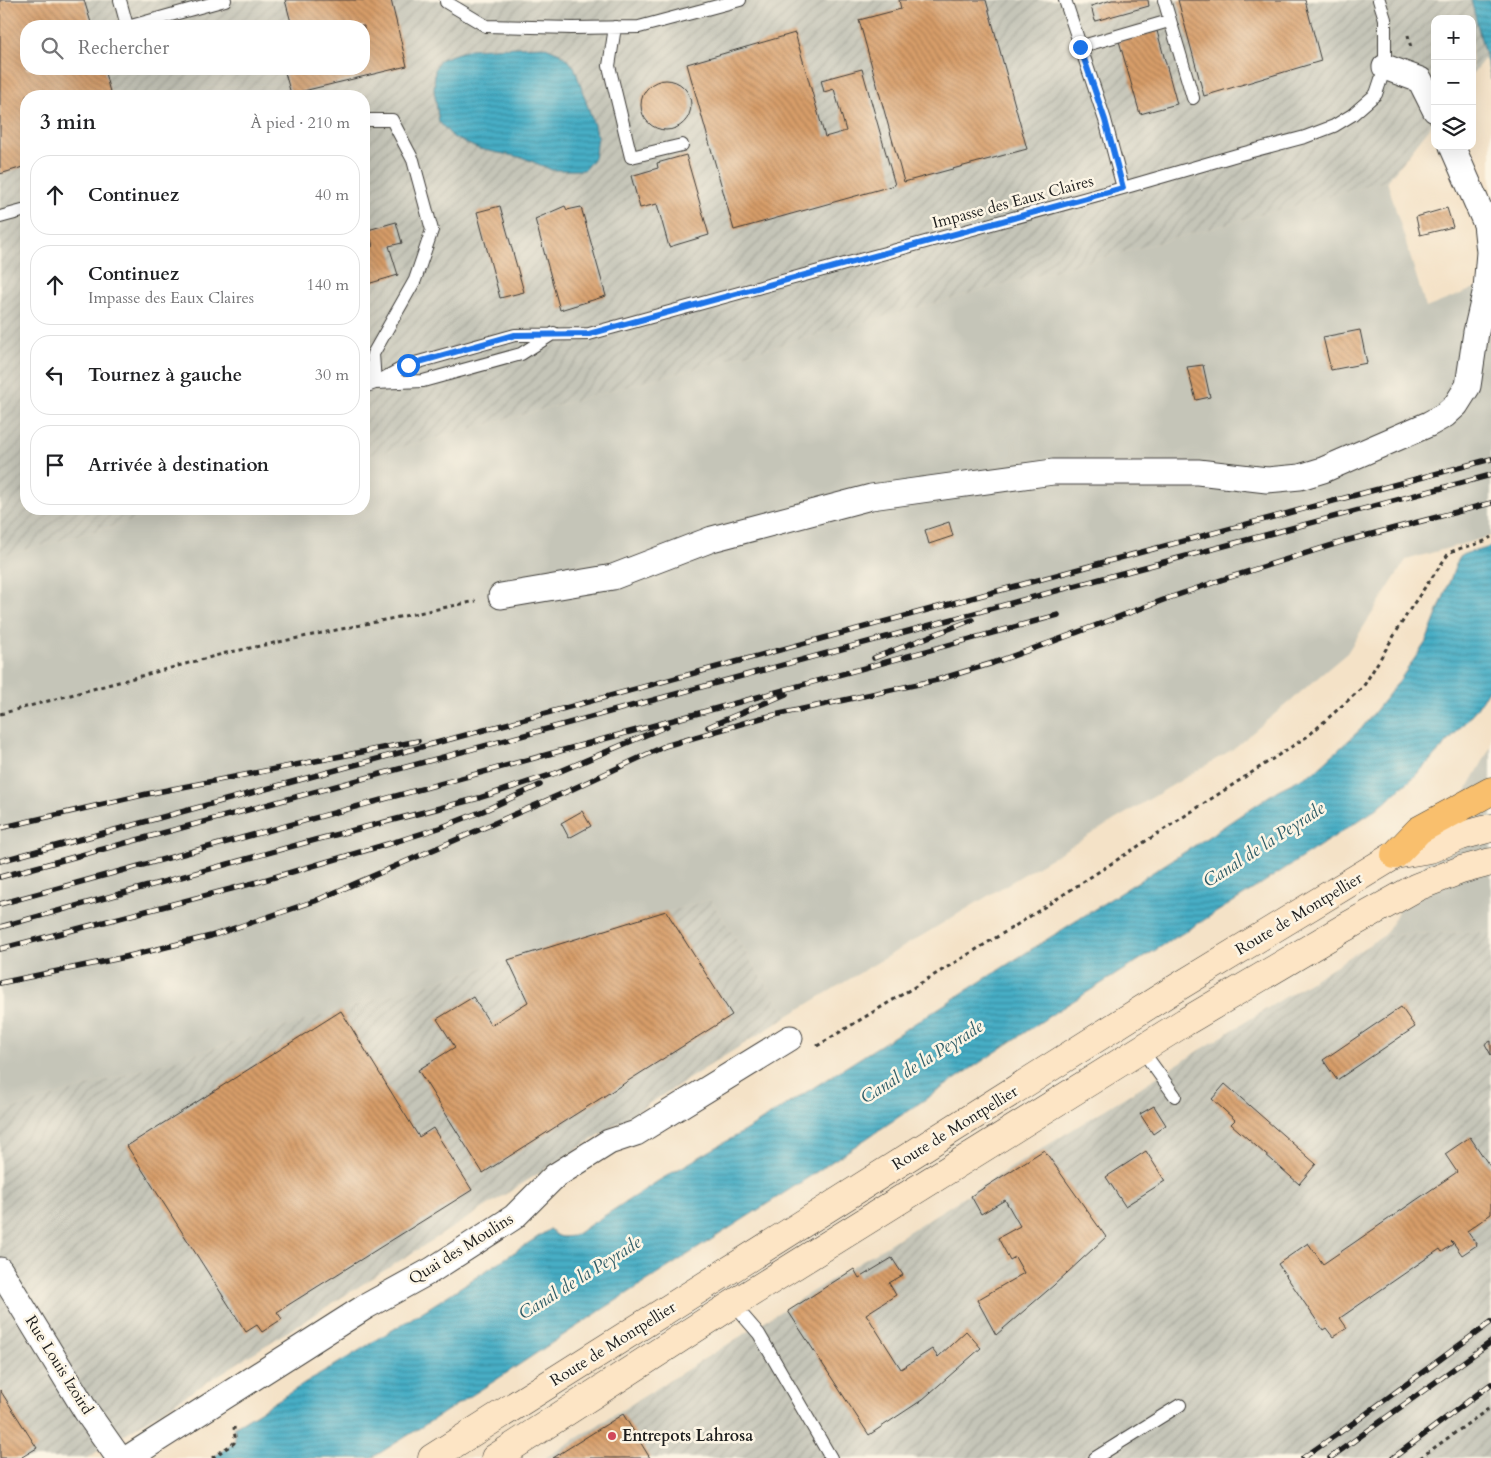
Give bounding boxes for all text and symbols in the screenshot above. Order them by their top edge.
map controls [1431,15,1476,150]
button: + [1431,15,1476,60]
search box [20,20,370,75]
icon: search [38,34,66,62]
text: Rechercher [78,35,169,61]
route end [1069,36,1092,59]
button: − [1431,60,1476,105]
button: layers [1431,105,1476,150]
text: 3 min [40,108,96,137]
text: À pied · 210 m [250,112,350,134]
street label: Impasse des Eaux Claires [930,170,1096,234]
icon: ahead [41,181,69,209]
text: Continuez [88,182,179,208]
text: 40 m [315,184,349,206]
text: Continuez [88,261,179,287]
icon: ahead [41,271,69,299]
text: 140 m [307,274,349,296]
text: Impasse des Eaux Claires [88,287,254,309]
route start [397,354,420,377]
icon: left [41,361,69,389]
text: Tournez à gauche [88,362,242,388]
text: 30 m [315,364,349,386]
icon: arrive [41,451,69,479]
text: Arrivée à destination [88,452,269,478]
water label: Canal de la Peyrade [1198,796,1331,894]
street label: Route de Montpellier [1231,867,1367,961]
water label: Canal de la Peyrade [856,1014,989,1110]
street label: Route de Montpellier [888,1080,1022,1176]
street label: Quai des Moulins [405,1208,517,1290]
water label: Canal de la Peyrade [514,1230,647,1326]
street label: Route de Montpellier [546,1296,680,1392]
street label: Rue Louis Izoird [20,1311,98,1419]
place label: Entrepots Lahrosa [622,1425,753,1447]
marker: Entrepots Lahrosa [606,1430,618,1442]

